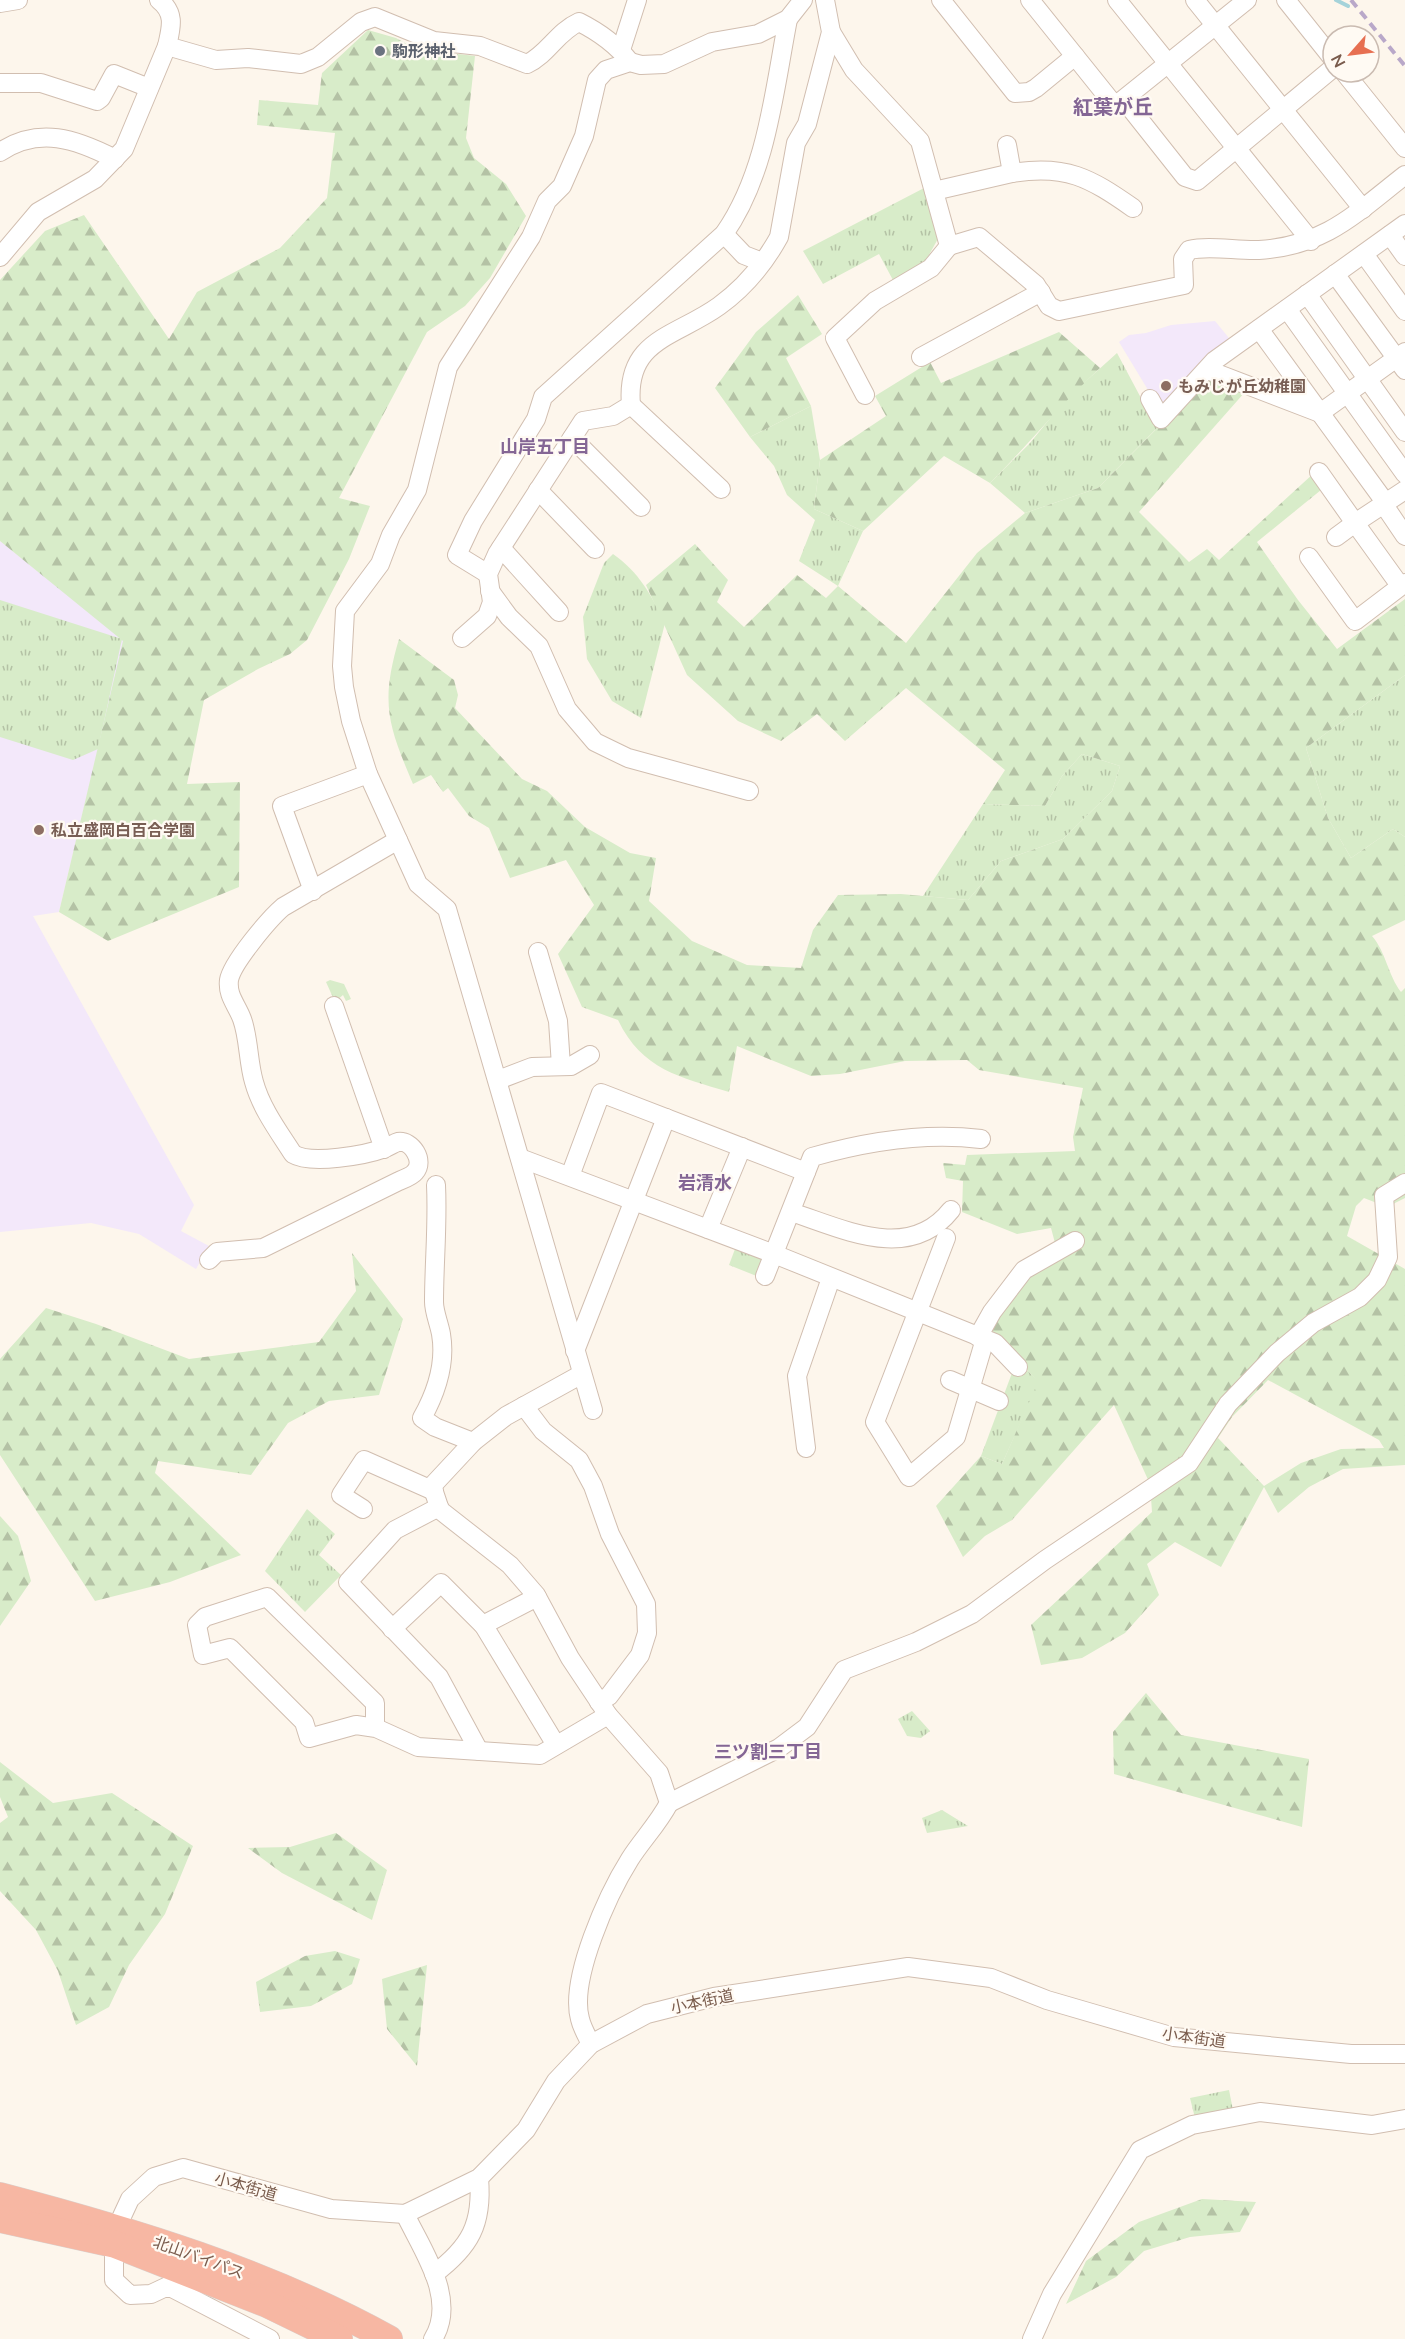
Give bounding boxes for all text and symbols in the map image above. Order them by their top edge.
north arrow [1321,24,1381,84]
place label: 駒形神社 [392,41,456,61]
marker: 駒形神社 [373,44,387,58]
text: N [1326,51,1349,71]
district label: 紅葉が丘 [1073,94,1153,119]
place label: もみじが丘幼稚園 [1178,376,1306,396]
marker: もみじが丘幼稚園 [1159,379,1173,393]
district label: 山岸五丁目 [500,435,590,458]
place label: 私立盛岡白百合学園 [51,820,195,840]
marker: 私立盛岡白百合学園 [32,823,46,837]
district label: 岩清水 [678,1171,732,1194]
district label: 三ツ割三丁目 [714,1740,822,1763]
street label: 小本街道 [669,1985,735,2017]
street label: 小本街道 [1161,2023,1227,2051]
street label: 小本街道 [212,2168,280,2204]
street label: 北山バイパス [151,2231,247,2283]

